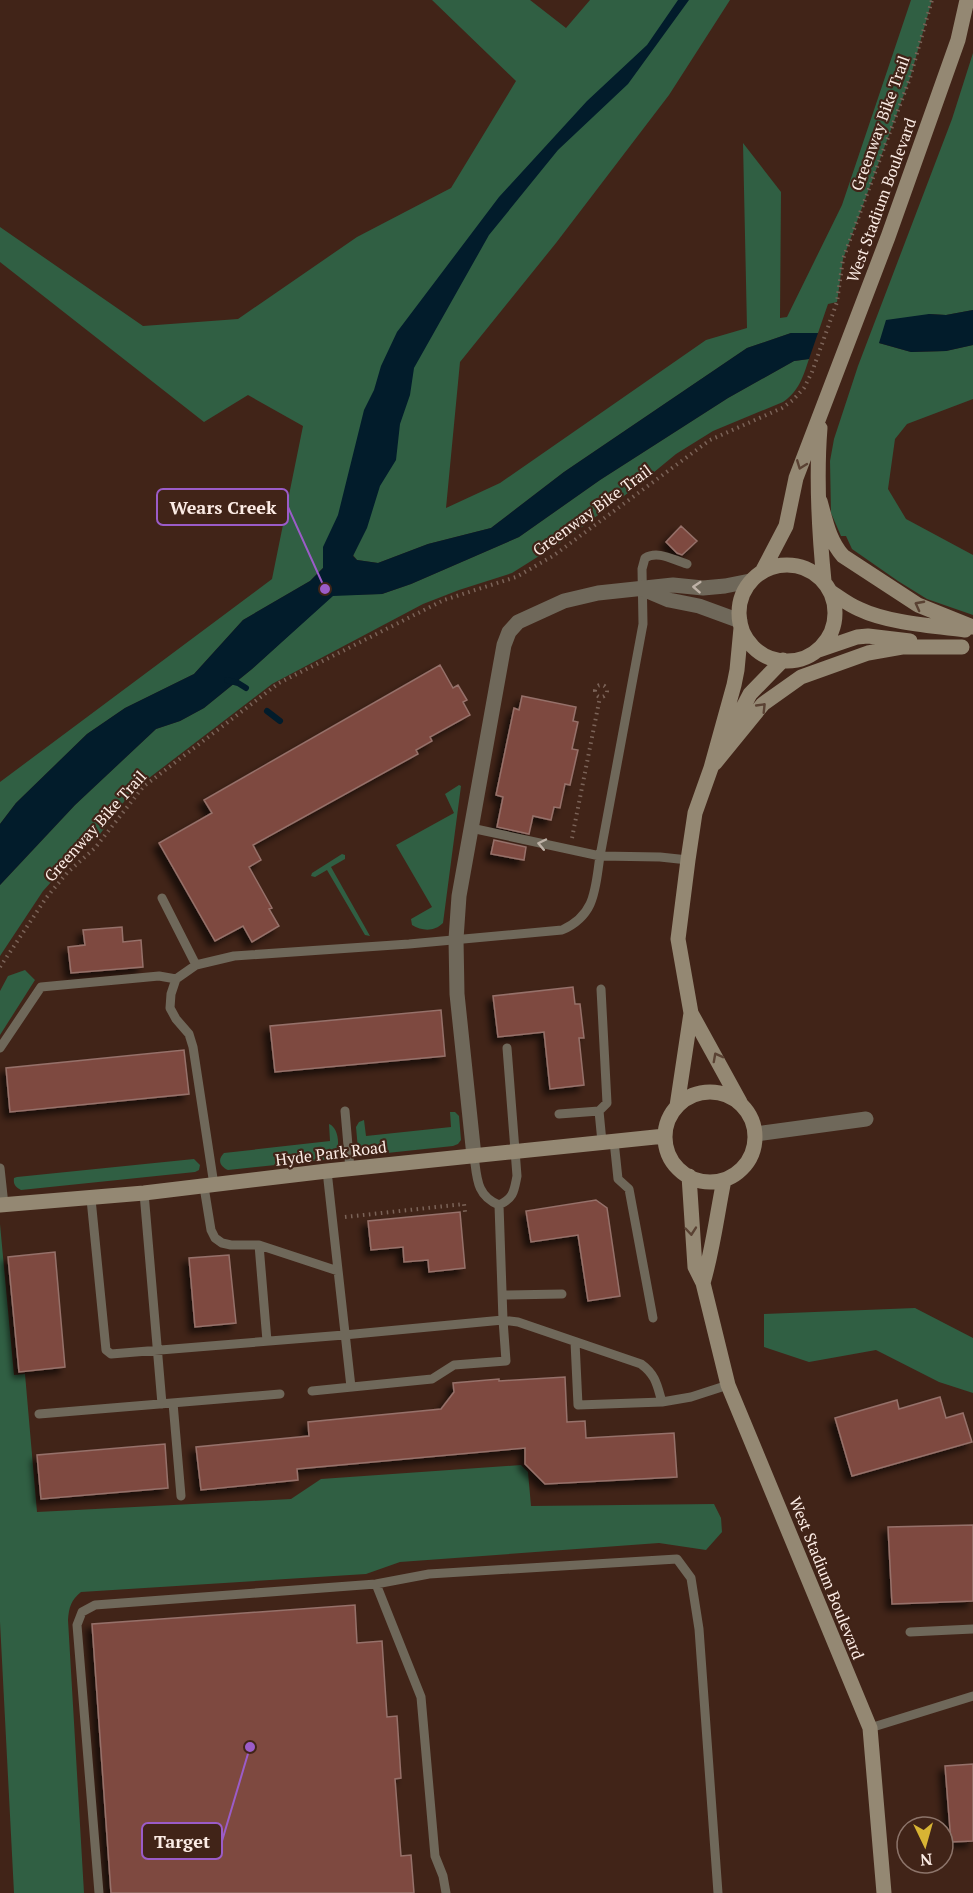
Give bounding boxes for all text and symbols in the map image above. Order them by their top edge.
street label: Greenway Bike Trail [845,52,915,194]
street label: West Stadium Boulevard [841,115,921,285]
street label: Greenway Bike Trail [528,459,656,561]
one-way arrow [795,459,808,470]
callout: Wears Creek [157,489,288,525]
text: Wears Creek [170,495,277,519]
one-way arrow [692,580,701,593]
one-way arrow [915,601,925,612]
one-way arrow [754,703,765,714]
street label: Greenway Bike Trail [39,766,151,886]
one-way arrow [538,838,548,851]
one-way arrow [712,1053,724,1064]
street label: Hyde Park Road [274,1135,388,1171]
one-way arrow [685,1226,698,1235]
street label: West Stadium Boulevard [784,1493,870,1663]
north arrow [895,1815,955,1875]
callout: Target [142,1823,222,1859]
text: Target [154,1829,210,1853]
text: N [919,1848,933,1871]

